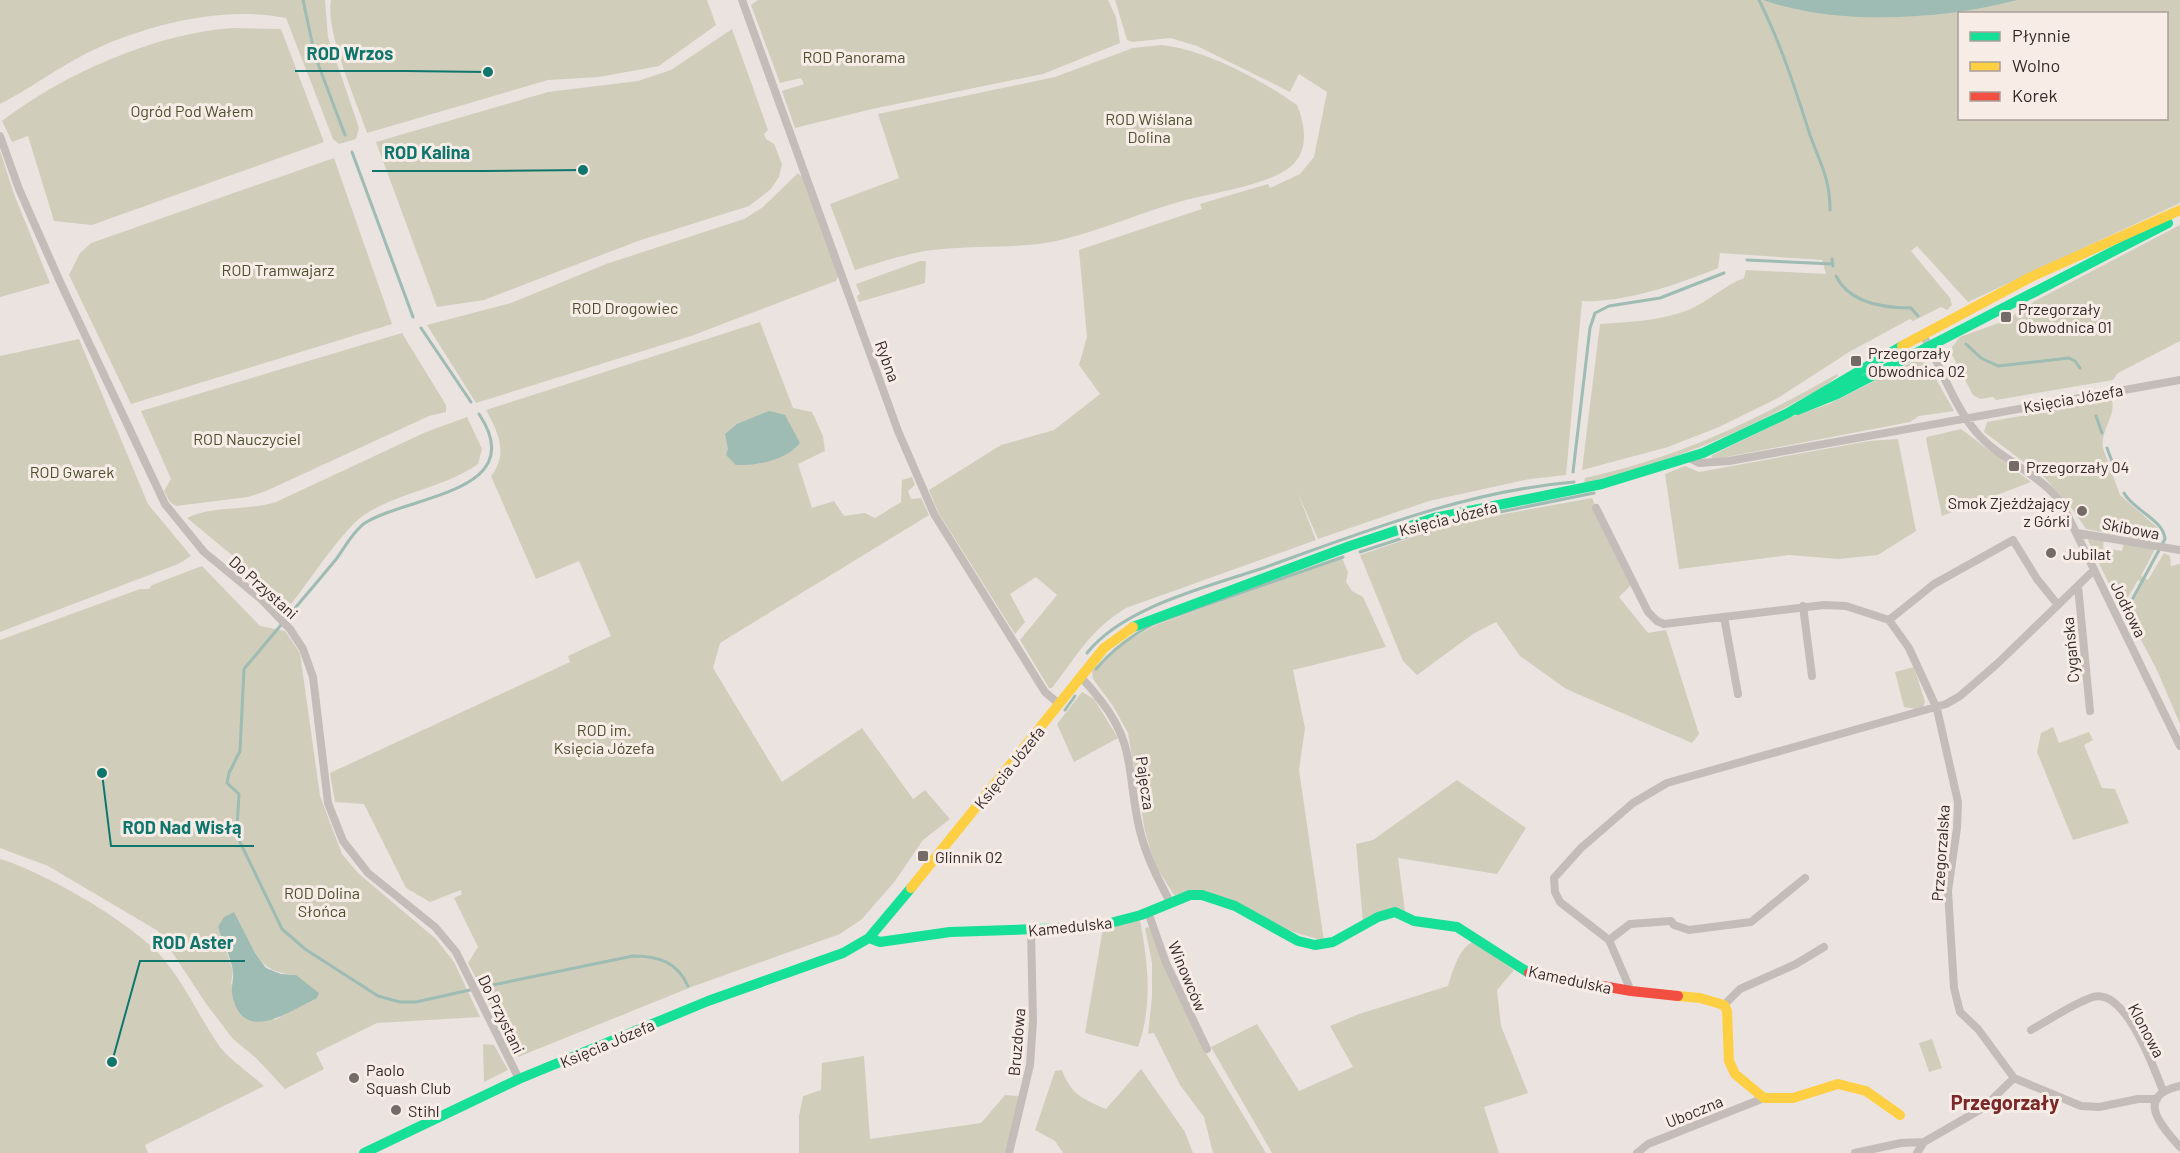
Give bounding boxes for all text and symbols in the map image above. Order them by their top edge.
legend [1958,12,2168,120]
text: Płynnie [2012,24,2071,46]
callout: ROD Wrzos [295,35,406,71]
text: ROD Wrzos [307,42,393,64]
park label: ROD Panorama [802,47,906,66]
text: Wolno [2012,54,2060,76]
text: Korek [2012,84,2058,106]
park label: Ogród Pod Wałem [130,101,254,120]
park label: ROD Wiślana Dolina [1105,109,1193,146]
callout: ROD Kalina [372,135,482,171]
text: ROD Kalina [384,141,470,163]
park label: ROD Tramwajarz [222,260,334,279]
park label: ROD Drogowiec [572,298,678,317]
place label: Przegorzały Obwodnica 01 [2018,299,2112,336]
marker: Przegorzały Obwodnica 01 [1999,310,2013,324]
street label: Rybna [872,338,904,384]
place label: Przegorzały Obwodnica 02 [1868,343,1965,380]
marker: Przegorzały Obwodnica 02 [1849,354,1863,368]
street label: Księcia Józefa [2022,380,2124,416]
park label: ROD Nauczyciel [193,429,301,448]
place label: Przegorzały 04 [2026,457,2129,476]
marker: Przegorzały 04 [2007,459,2021,473]
park label: ROD Gwarek [30,462,114,481]
place label: Smok Zjeżdżający z Górki [1948,493,2071,530]
street label: Księcia Józefa [1397,497,1499,539]
marker: Smok Zjeżdżający z Górki [2075,504,2089,518]
street label: Skibowa [2101,513,2161,543]
place label: Jubilat [2063,544,2111,563]
marker: Jubilat [2044,546,2058,560]
street label: Do Przystani [226,551,302,623]
street label: Jodłowa [2107,578,2151,640]
street label: Cygańska [2058,616,2082,684]
park label: ROD im. Księcia Józefa [554,720,654,757]
street label: Księcia Józefa [970,722,1048,812]
street label: Pajęcza [1133,755,1159,811]
street label: Przegorzalska [1927,804,1953,902]
callout: ROD Nad Wisłą [111,810,254,846]
text: ROD Nad Wisłą [123,816,241,838]
place label: Glinnik 02 [935,847,1003,866]
marker: Glinnik 02 [916,849,930,863]
park label: ROD Dolina Słońca [284,883,360,920]
street label: Kamedulska [1027,912,1113,940]
callout: ROD Aster [140,925,245,961]
text: ROD Aster [152,931,234,953]
street label: Winowców [1165,938,1211,1014]
street label: Kamedulska [1527,961,1613,997]
street label: Do Przystani [475,971,529,1057]
street label: Klonowa [2125,1000,2169,1060]
street label: Bruzdowa [1004,1007,1028,1077]
street label: Księcia Józefa [557,1015,657,1071]
place label: Paolo Squash Club [366,1060,451,1097]
marker: Paolo Squash Club [347,1071,361,1085]
district label: Przegorzały [1951,1090,2059,1114]
street label: Uboczna [1663,1091,1725,1131]
place label: Stihl [408,1101,440,1120]
marker: Stihl [389,1103,403,1117]

